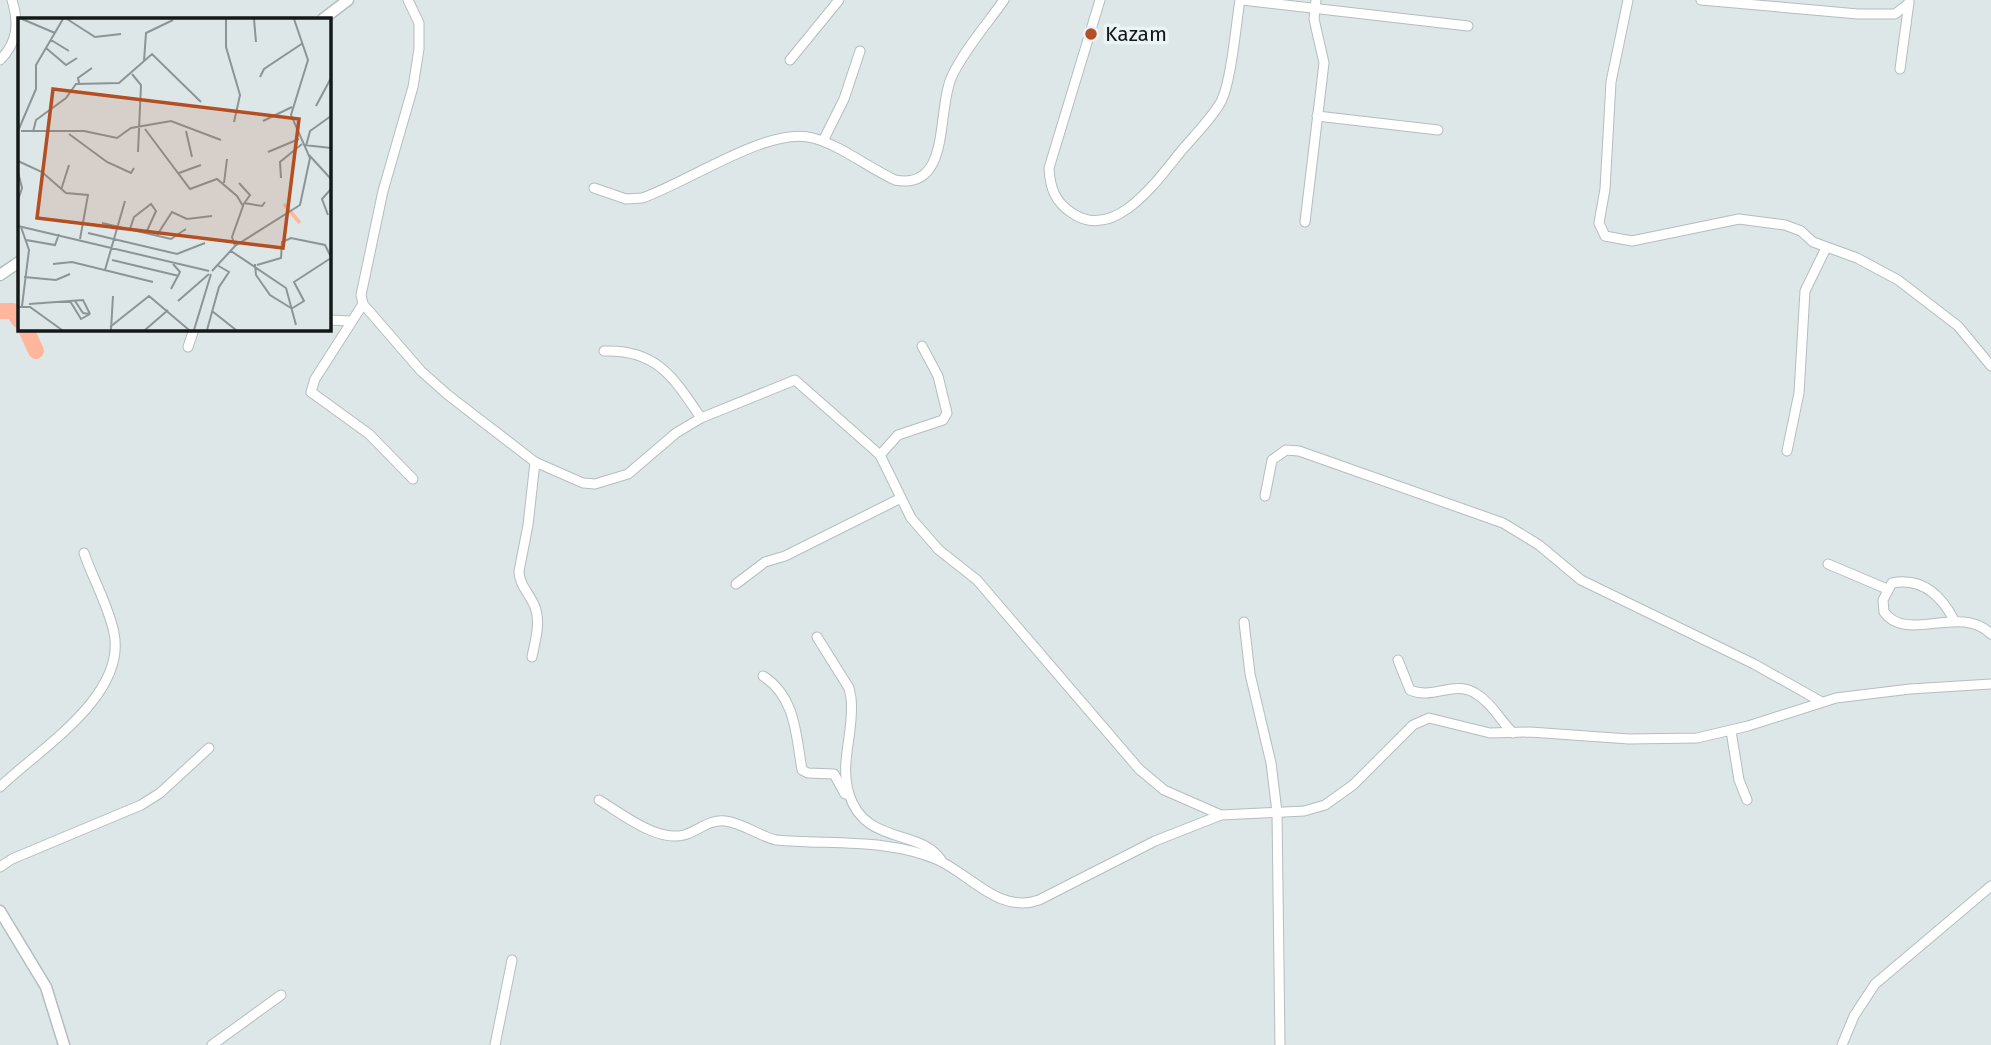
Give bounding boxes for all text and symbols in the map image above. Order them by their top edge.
inset map [18,18,331,331]
place label: Kazam [1105,21,1167,47]
marker: Kazam [1083,26,1099,42]

